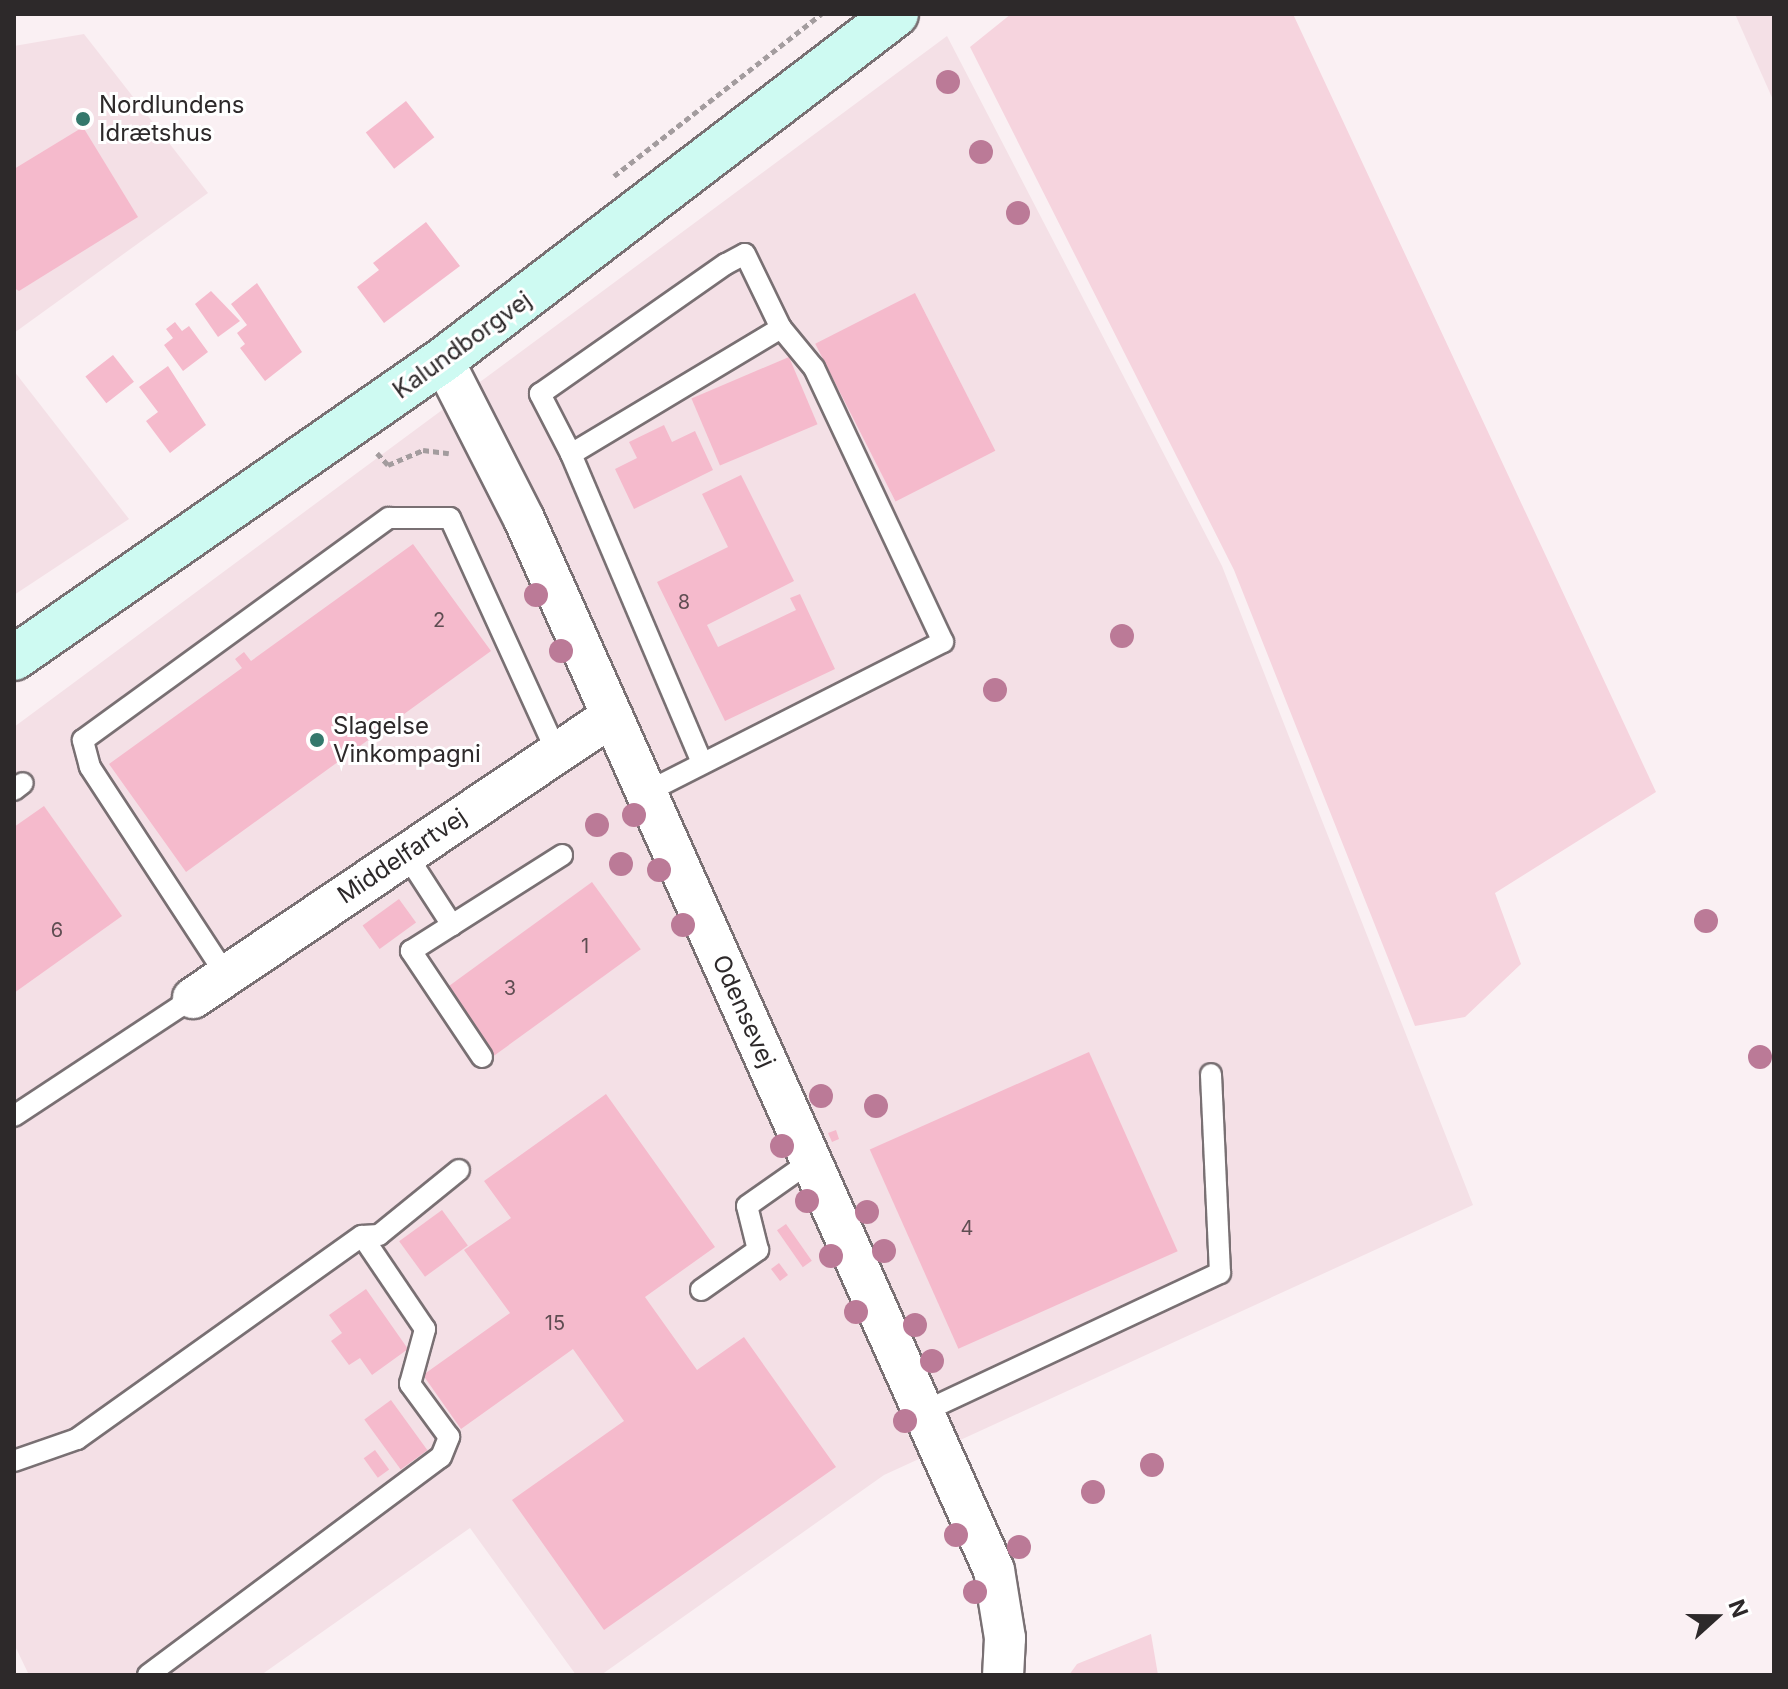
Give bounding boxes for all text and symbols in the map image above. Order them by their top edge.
place label: Nordlundens Idrætshus [99,91,245,147]
marker: Nordlundens Idrætshus [74,110,92,128]
street label: Kalundborgvej [387,285,537,405]
house number: 8 [678,590,690,614]
house number: 2 [433,608,445,632]
place label: Slagelse Vinkompagni [333,712,481,768]
marker: Slagelse Vinkompagni [308,731,326,749]
street label: Middelfartvej [332,802,472,910]
house number: 6 [51,918,63,942]
house number: 1 [581,934,589,958]
street label: Odensevej [706,950,782,1072]
house number: 3 [504,976,516,1000]
house number: 4 [961,1216,973,1240]
house number: 15 [545,1311,565,1335]
north arrow [1676,1577,1756,1657]
text: N [1723,1596,1754,1621]

